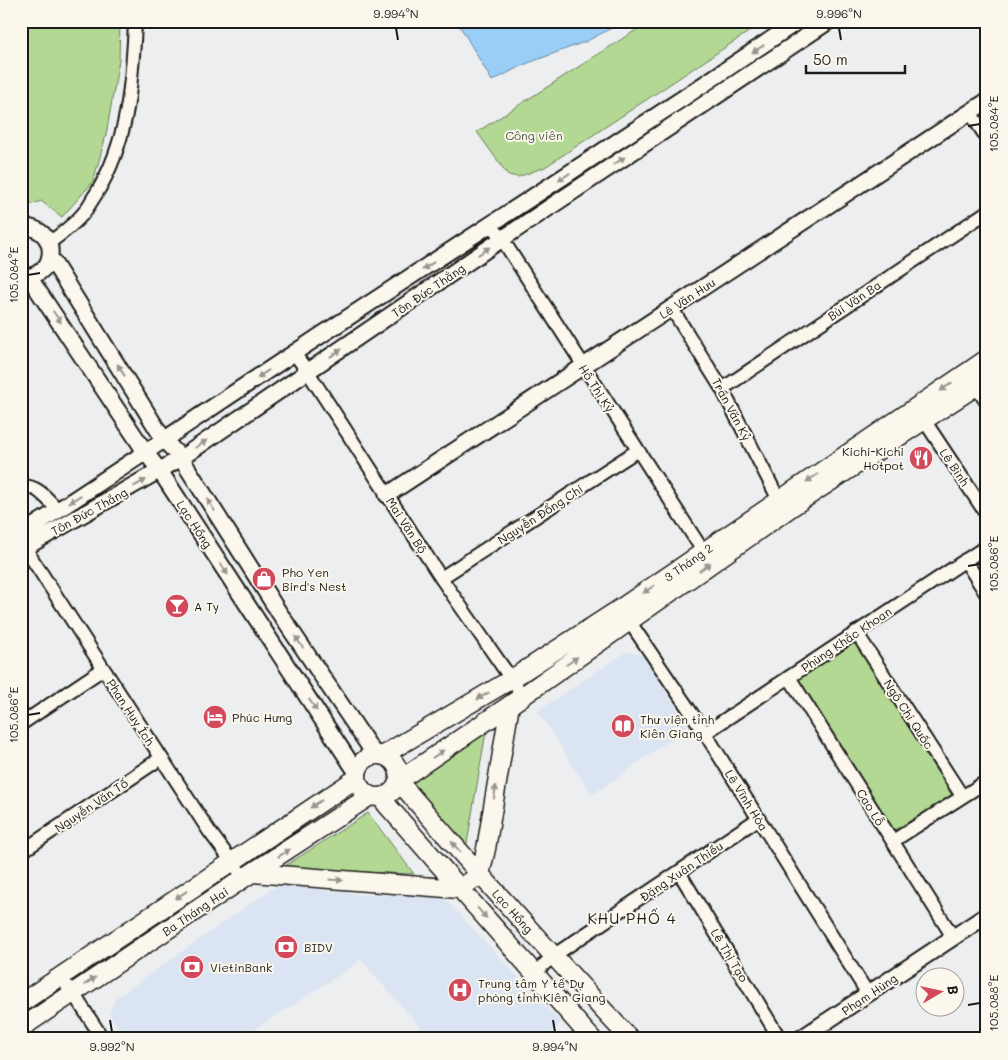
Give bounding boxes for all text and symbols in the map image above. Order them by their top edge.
text: 9.994°N [373,5,419,21]
text: 9.996°N [816,5,862,21]
scale bar [806,42,904,74]
one-way arrow [751,44,764,53]
text: 50 m [813,49,848,69]
text: 105.084°E [985,96,1001,152]
park label: Công viên [505,127,563,143]
one-way arrow [612,156,626,166]
one-way arrow [557,172,571,182]
one-way arrow [477,246,491,256]
text: 105.084°E [5,247,21,303]
street label: Tôn Đức Thắng [388,260,468,320]
one-way arrow [421,261,435,271]
street label: Lê Văn Hưu [656,274,718,322]
street label: Bùi Văn Ba [824,276,884,324]
one-way arrow [52,310,62,324]
one-way arrow [329,348,342,358]
street label: Hồ Thị Kỷ [576,361,618,415]
one-way arrow [117,363,126,376]
one-way arrow [256,369,269,379]
street label: Trần Văn Kỷ [709,375,755,443]
one-way arrow [940,382,953,392]
one-way arrow [194,439,208,449]
place label: Kichi-Kichi Hotpot [842,443,904,473]
restaurant icon: Kichi-Kichi Hotpot [908,445,934,471]
street label: Lê Bình [937,445,974,489]
one-way arrow [805,473,818,482]
one-way arrow [133,478,146,487]
street label: Nguyễn Đổng Chi [494,480,586,548]
street label: Tôn Đức Thắng [48,483,130,539]
one-way arrow [69,494,82,504]
street label: Mai Văn Bộ [383,494,431,556]
street label: Lạc Hồng [174,497,216,551]
one-way arrow [206,499,215,512]
text: 105.086°E [985,536,1001,592]
street label: 3 Tháng 2 [661,539,715,585]
one-way arrow [219,562,229,576]
one-way arrow [698,562,712,572]
place label: Pho Yen Bird's Nest [282,564,346,594]
shop icon: Pho Yen Bird's Nest [251,566,277,592]
one-way arrow [642,584,655,594]
bar icon: A Ty [164,593,190,619]
place label: A Ty [194,598,219,614]
street label: Phùng Khắc Khoan [798,603,894,675]
one-way arrow [294,635,303,648]
one-way arrow [565,656,579,666]
street label: Phan Huy Ích [103,676,159,749]
street label: Ngô Chí Quốc [881,676,937,752]
text: 105.086°E [5,687,21,743]
one-way arrow [476,692,489,701]
one-way arrow [308,699,318,712]
hotel icon: Phúc Hưng [202,704,228,730]
place label: Phúc Hưng [232,709,292,725]
place label: Thư viện tỉnh Kiên Giang [640,711,714,741]
library icon: Thư viện tỉnh Kiên Giang [610,713,636,739]
one-way arrow [432,749,445,759]
street label: Lê Vĩnh Hòa [722,766,772,834]
street label: Nguyễn Văn Tố [51,775,131,835]
one-way arrow [491,784,499,800]
street label: Cao Lỗ [854,786,888,828]
one-way arrow [309,799,322,809]
street label: Đặng Xuân Thiều [636,837,726,905]
one-way arrow [450,842,462,854]
one-way arrow [278,848,291,857]
one-way arrow [329,876,345,884]
street label: Ba Tháng Hai [159,883,231,939]
street label: Lạc Hồng [489,886,537,936]
one-way arrow [174,890,188,900]
one-way arrow [476,907,487,920]
district label: KHU PHỐ 4 [588,908,676,928]
street label: Lê Thị Tạo [708,925,752,985]
bank icon: BIDV [273,934,299,960]
place label: BIDV [304,939,333,955]
bank icon: VietinBank [179,954,205,980]
place label: VietinBank [210,959,272,975]
north arrow [916,968,966,1018]
street label: Phạm Hùng [838,970,900,1018]
place label: Trung tâm Y tế Dự phòng tỉnh Kiên Giang [478,975,606,1005]
text: 105.088°E [985,975,1001,1031]
one-way arrow [84,976,97,986]
hospital icon: Trung tâm Y tế Dự phòng tỉnh Kiên Giang [447,977,473,1003]
text: B [943,984,963,996]
text: 9.992°N [90,1038,135,1054]
text: 9.994°N [532,1038,578,1054]

